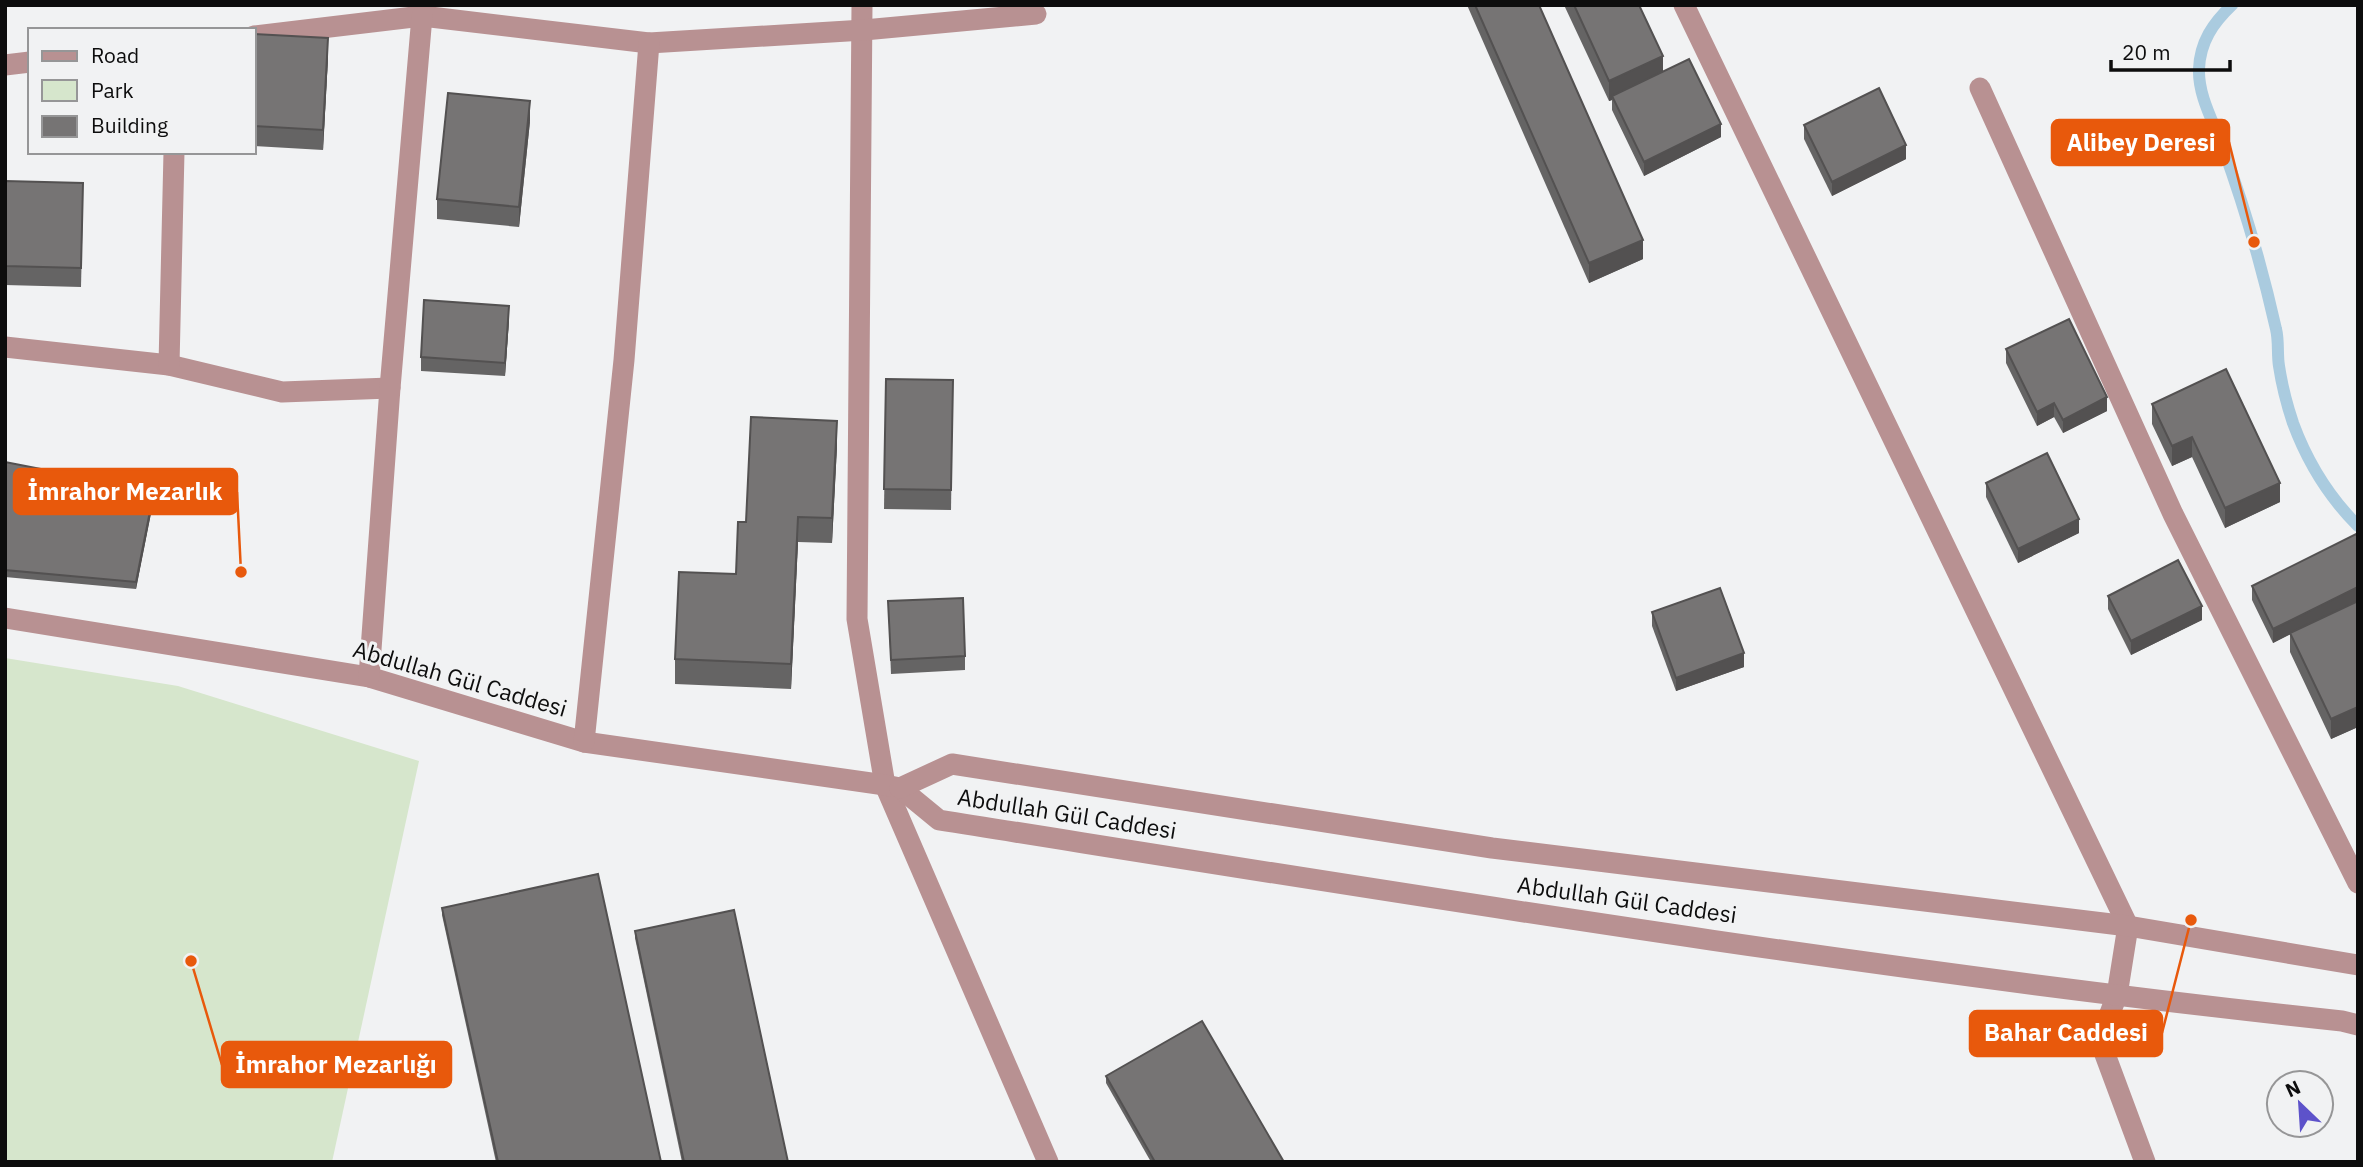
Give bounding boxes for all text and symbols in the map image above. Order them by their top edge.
legend [28,28,256,154]
scale bar [2111,28,2230,72]
text: 20 m [2122,38,2171,66]
text: Road [91,41,139,69]
text: Park [91,76,134,104]
text: Building [91,111,168,139]
callout: Alibey Deresi [2052,120,2229,165]
text: Alibey Deresi [2066,126,2216,158]
callout: İmrahor Mezarlık [14,469,237,514]
text: İmrahor Mezarlık [28,475,223,507]
street label: Abdullah Gül Caddesi [350,633,571,723]
street label: Abdullah Gül Caddesi [956,781,1179,845]
street label: Abdullah Gül Caddesi [1516,869,1739,929]
callout: Bahar Caddesi [1970,1011,2162,1056]
text: Bahar Caddesi [1984,1016,2148,1048]
callout: İmrahor Mezarlığı [222,1042,451,1087]
text: İmrahor Mezarlığı [235,1048,437,1080]
north arrow [2265,1069,2335,1139]
text: N [2282,1075,2304,1102]

